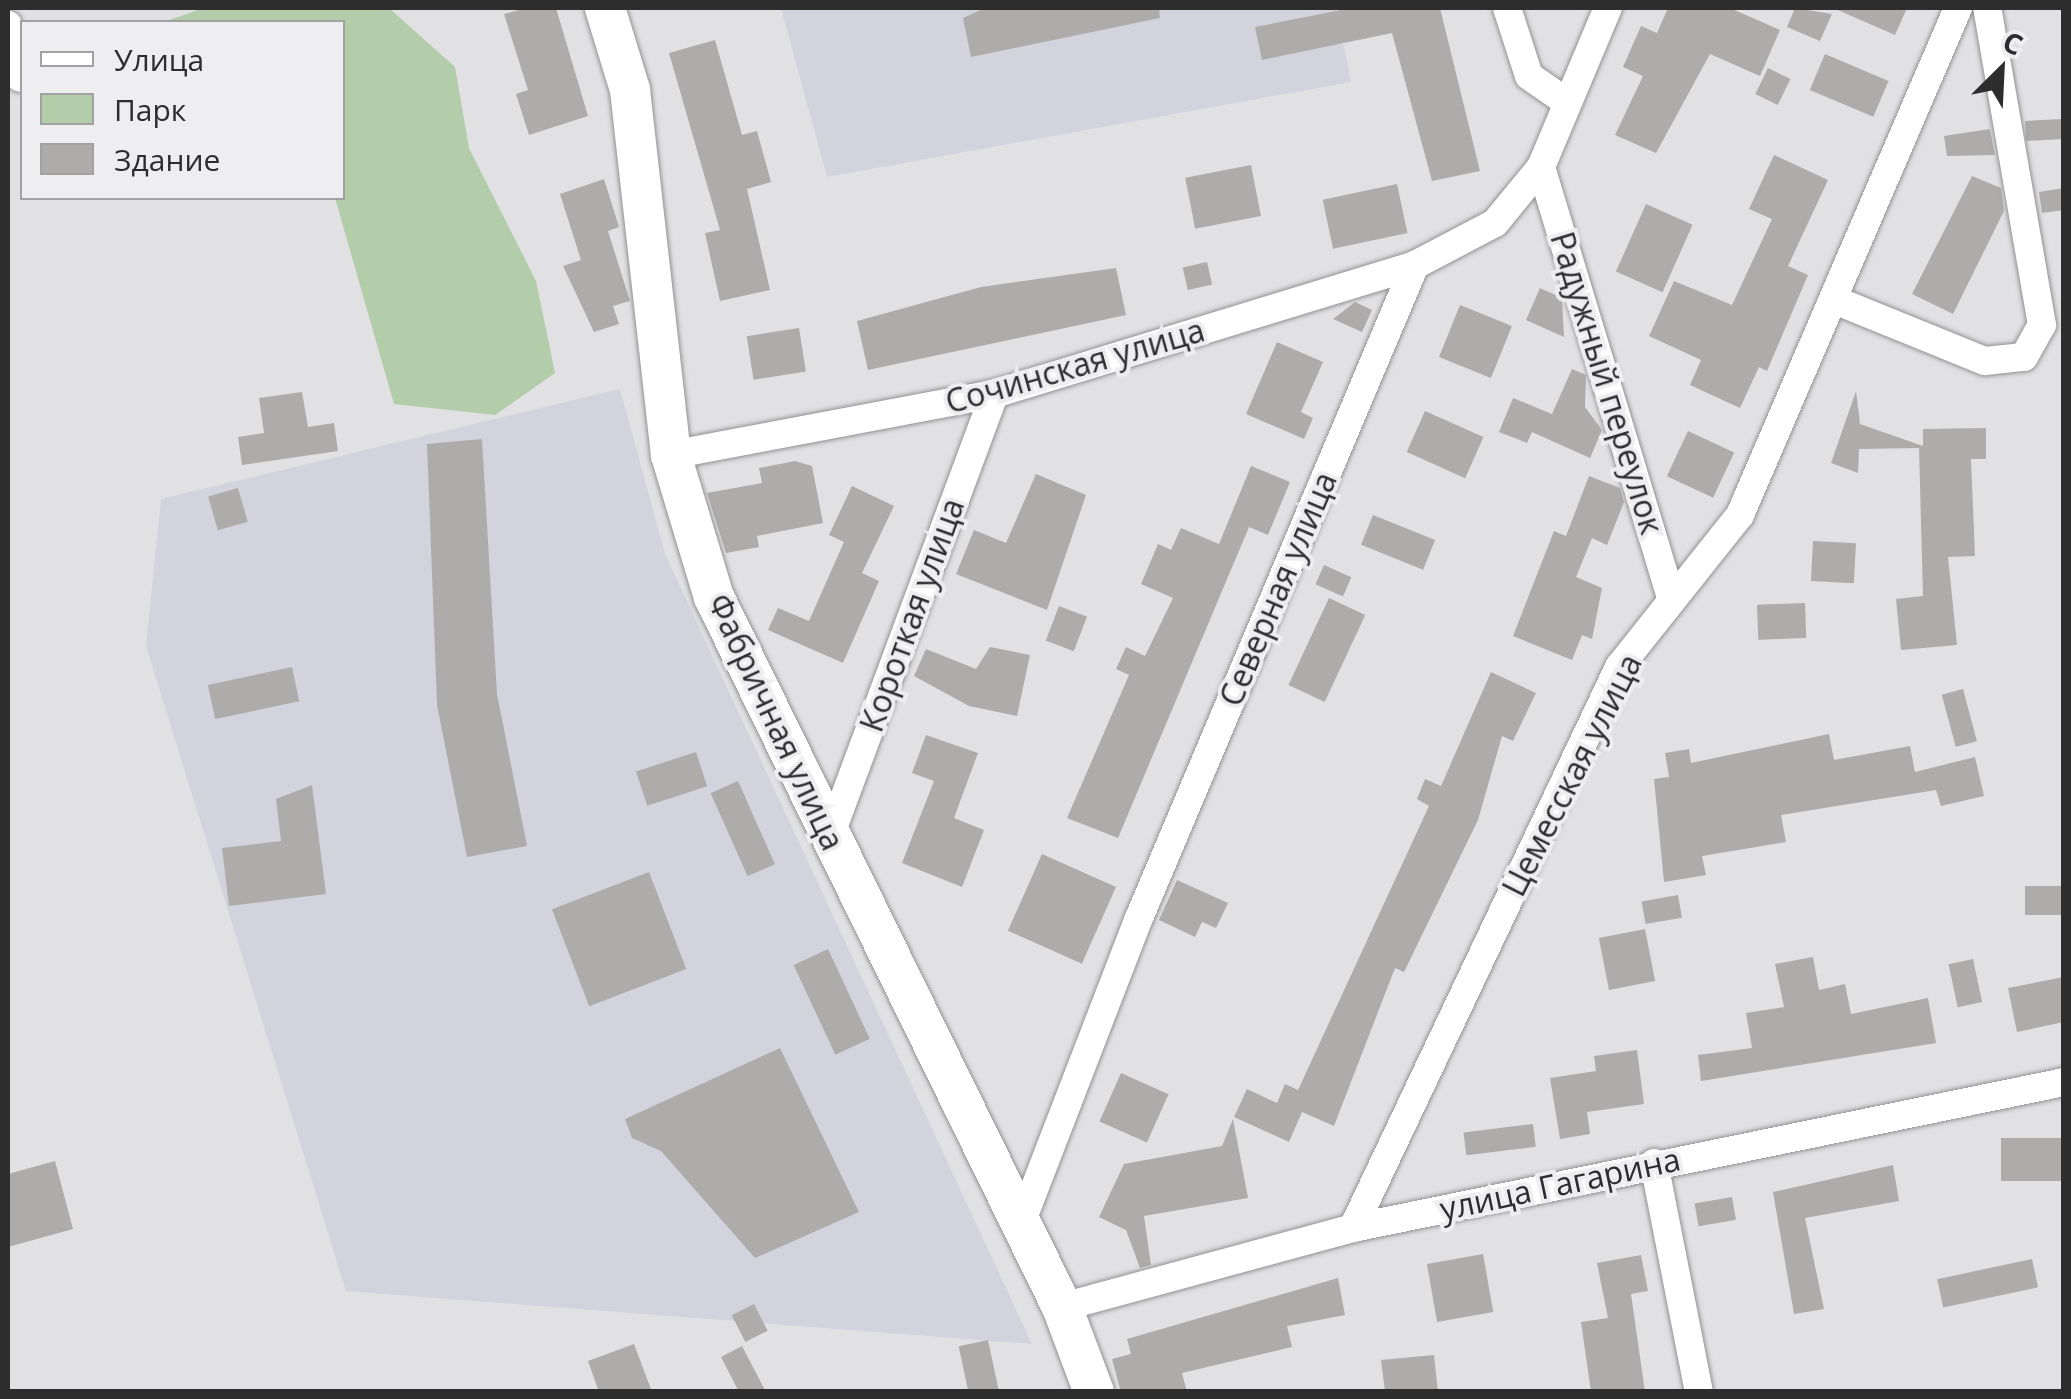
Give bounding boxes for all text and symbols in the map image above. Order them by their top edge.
legend [20,20,345,200]
north arrow [1951,20,2051,120]
text: С [1997,22,2029,64]
text: Улица [114,39,204,80]
text: Парк [114,89,186,130]
text: Здание [114,139,220,180]
street label: Радужный переулок [1543,227,1671,539]
street label: Сочинская улица [941,311,1209,421]
street label: Северная улица [1211,466,1345,712]
street label: Короткая улица [852,493,972,737]
street label: Фабричная улица [700,588,852,856]
street label: Цемесская улица [1494,648,1650,902]
street label: улица Гагарина [1436,1140,1684,1228]

